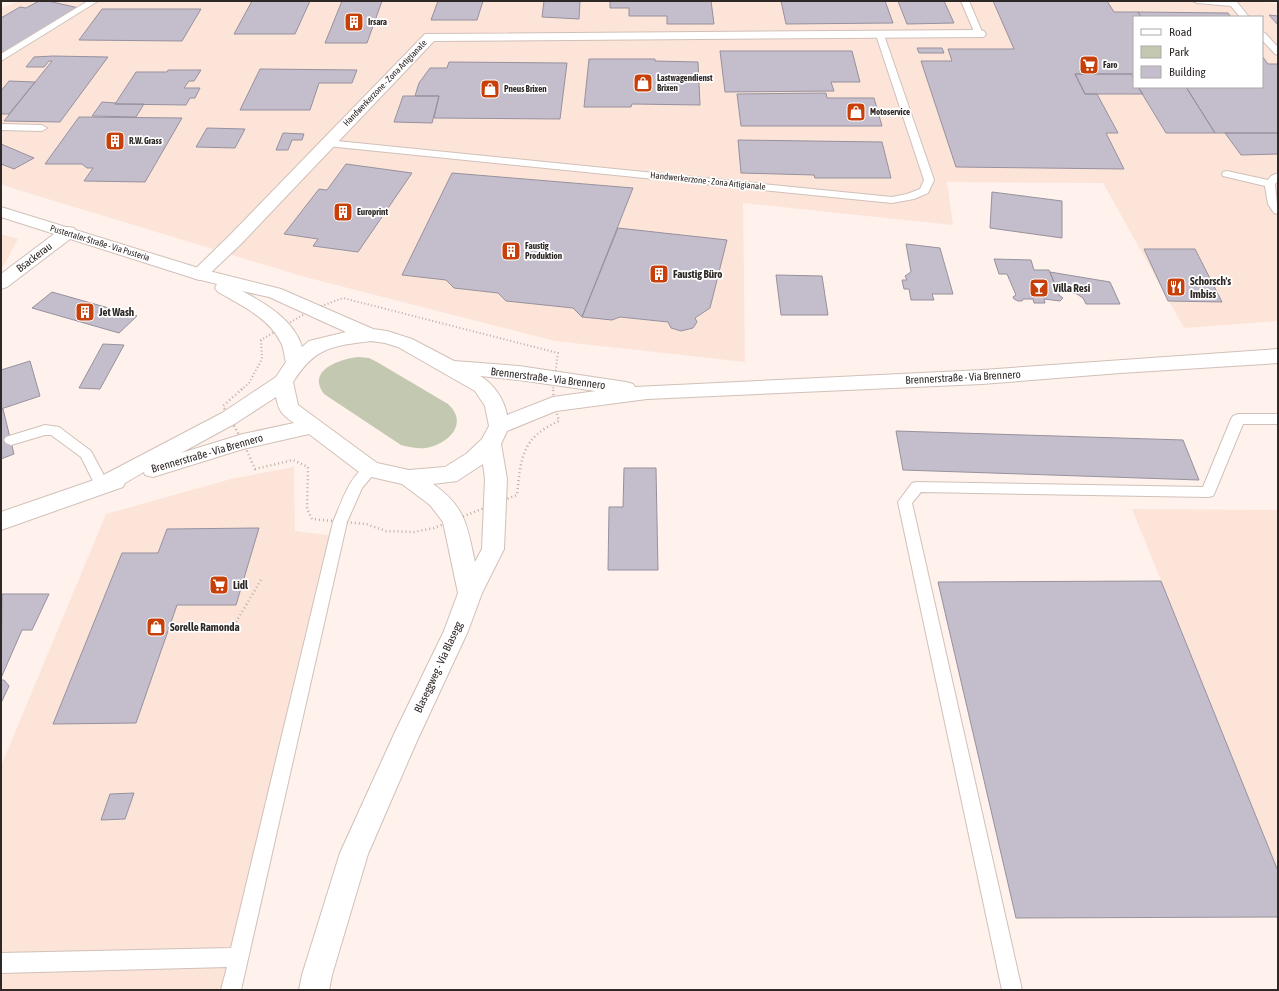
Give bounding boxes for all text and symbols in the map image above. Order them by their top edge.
building icon: Irsara [343,11,365,33]
legend [1133,16,1263,88]
place label: Irsara [368,17,387,27]
text: Road [1169,25,1192,39]
street label: Handwerkerzone - Zona Artigianale [341,38,429,128]
text: Park [1169,45,1190,59]
supermarket icon: Faro [1078,54,1100,76]
place label: Faro [1103,60,1118,70]
text: Building [1169,65,1207,79]
shop icon: Lastwagendienst Brixen [632,72,654,94]
place label: Lastwagendienst Brixen [657,73,713,93]
shop icon: Pneus Brixen [479,78,501,100]
place label: Pneus Brixen [504,84,547,94]
shop icon: Motoservice [845,101,867,123]
place label: Motoservice [870,107,910,117]
building icon: R.W. Grass [104,130,126,152]
place label: R.W. Grass [129,136,163,146]
street label: Handwerkerzone - Zona Artigianale [650,170,766,192]
building icon: Europrint [332,201,354,223]
place label: Europrint [357,207,388,217]
street label: Pustertaler Straße - Via Pusteria [49,223,151,263]
street label: Bsackerau [14,240,54,274]
building icon: Faustig Produktion [500,240,522,262]
place label: Faustig Produktion [525,241,563,261]
building icon: Faustig Büro [648,263,670,285]
place label: Faustig Büro [673,268,722,280]
place label: Schorsch's Imbiss [1190,275,1231,300]
restaurant icon: Schorsch's Imbiss [1165,276,1187,298]
bar icon: Villa Resi [1028,277,1050,299]
place label: Villa Resi [1052,282,1091,294]
building icon: Jet Wash [74,301,96,323]
place label: Jet Wash [98,306,134,318]
street label: Brennerstraße - Via Brennero [490,365,606,391]
street label: Brennerstraße - Via Brennero [905,368,1021,386]
street label: Brennerstraße - Via Brennero [150,431,264,475]
supermarket icon: Lidl [208,574,230,596]
place label: Lidl [233,579,249,591]
shop icon: Sorelle Ramonda [145,616,167,638]
street label: Blaseggweg - Via Blasegg [412,619,465,714]
place label: Sorelle Ramonda [170,621,240,633]

